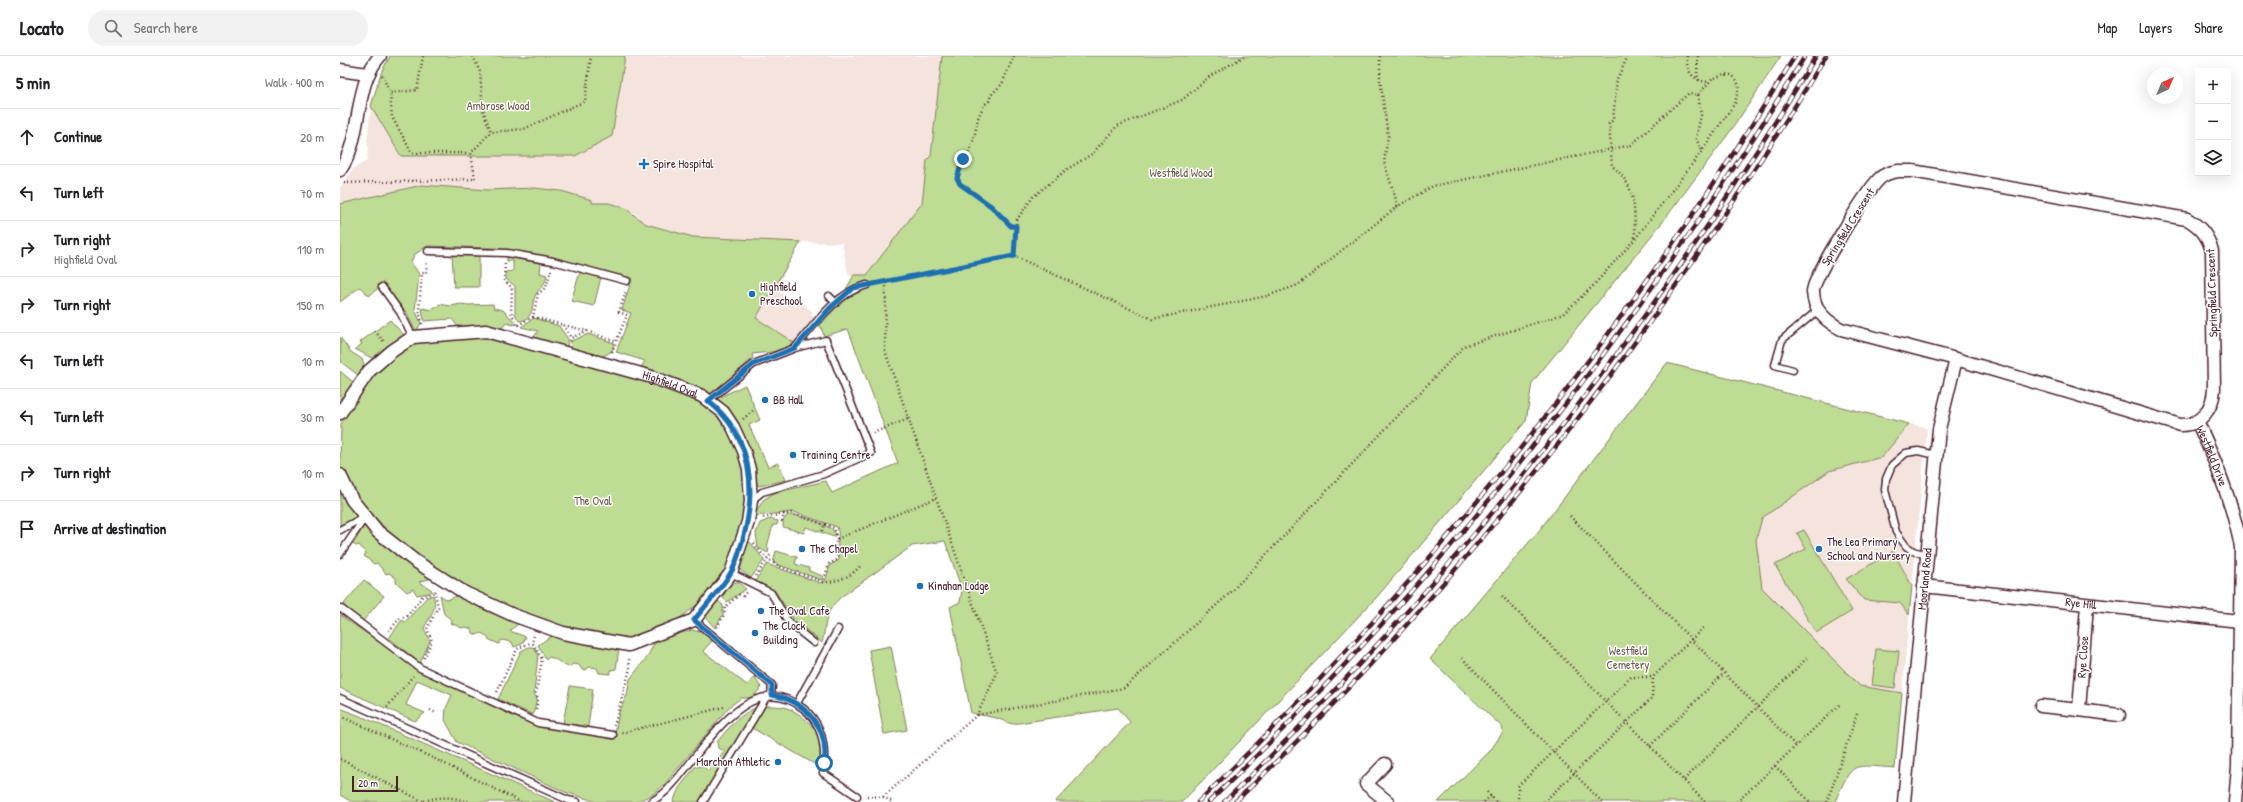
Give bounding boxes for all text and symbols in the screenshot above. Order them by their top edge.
search box [88,10,368,46]
text: Locato [20,15,64,41]
icon: search [102,17,124,39]
text: Search here [134,17,198,38]
text: Map [2097,18,2117,37]
text: Layers [2139,18,2172,37]
text: Share [2194,18,2223,37]
north arrow [2147,68,2183,104]
map controls [2195,68,2231,176]
button: + [2195,68,2231,104]
text: 5 min [16,71,50,94]
text: Walk · 400 m [265,73,324,91]
park label: Ambrose Wood [467,97,529,114]
button: − [2195,104,2231,140]
icon: ahead [16,126,38,148]
text: Continue [54,126,102,147]
text: 20 m [300,128,324,146]
button: layers [2195,140,2231,176]
route end [954,150,972,168]
place label: Spire Hospital [653,155,714,172]
marker: Spire Hospital [638,158,650,170]
park label: Westfield Wood [1150,164,1213,181]
icon: left [16,182,38,204]
text: Turn left [54,182,104,203]
text: 70 m [300,184,324,202]
street label: Springfield Crescent [1817,184,1879,269]
text: Turn right [54,229,110,250]
icon: right [16,238,38,260]
text: 110 m [297,240,324,258]
street label: Springfield Crescent [2201,248,2222,338]
text: Highfield Oval [54,250,117,268]
place label: Highfield Preschool [760,278,803,309]
marker: Highfield Preschool [747,289,757,299]
icon: right [16,294,38,316]
text: Turn right [54,294,110,315]
text: 150 m [296,296,324,314]
icon: left [16,350,38,372]
text: Turn left [54,350,104,371]
text: 10 m [302,352,324,370]
street label: Highfield Oval [641,366,702,402]
place label: BB Hall [773,391,804,408]
marker: BB Hall [760,395,770,405]
icon: left [16,406,38,428]
text: Turn left [54,406,104,427]
text: 30 m [301,408,324,426]
street label: Westfield Drive [2192,423,2232,488]
place label: Training Centre [801,446,871,463]
marker: Training Centre [788,450,798,460]
icon: right [16,462,38,484]
text: Turn right [54,462,110,483]
text: 10 m [302,464,324,482]
park label: The Oval [574,492,613,509]
icon: arrive [16,518,38,540]
text: Arrive at destination [54,518,166,539]
place label: The Lea Primary School and Nursery [1827,533,1910,564]
place label: The Chapel [810,540,858,557]
marker: The Chapel [797,544,807,554]
marker: The Lea Primary School and Nursery [1814,544,1824,554]
street label: Moorland Road [1913,547,1936,611]
place label: Kinahan Lodge [928,577,989,594]
marker: Kinahan Lodge [915,581,925,591]
street label: Rye Hill [2064,593,2099,613]
place label: The Oval Cafe [769,602,830,619]
marker: The Oval Cafe [756,606,766,616]
place label: The Clock Building [763,617,805,648]
marker: The Clock Building [750,628,760,638]
street label: Rye Close [2073,635,2092,679]
park label: Westfield Cemetery [1607,642,1649,673]
place label: Marchon Athletic [696,753,770,770]
route start [815,754,833,772]
marker: Marchon Athletic [773,757,783,767]
scale bar [352,774,398,793]
text: 20 m [358,776,378,790]

